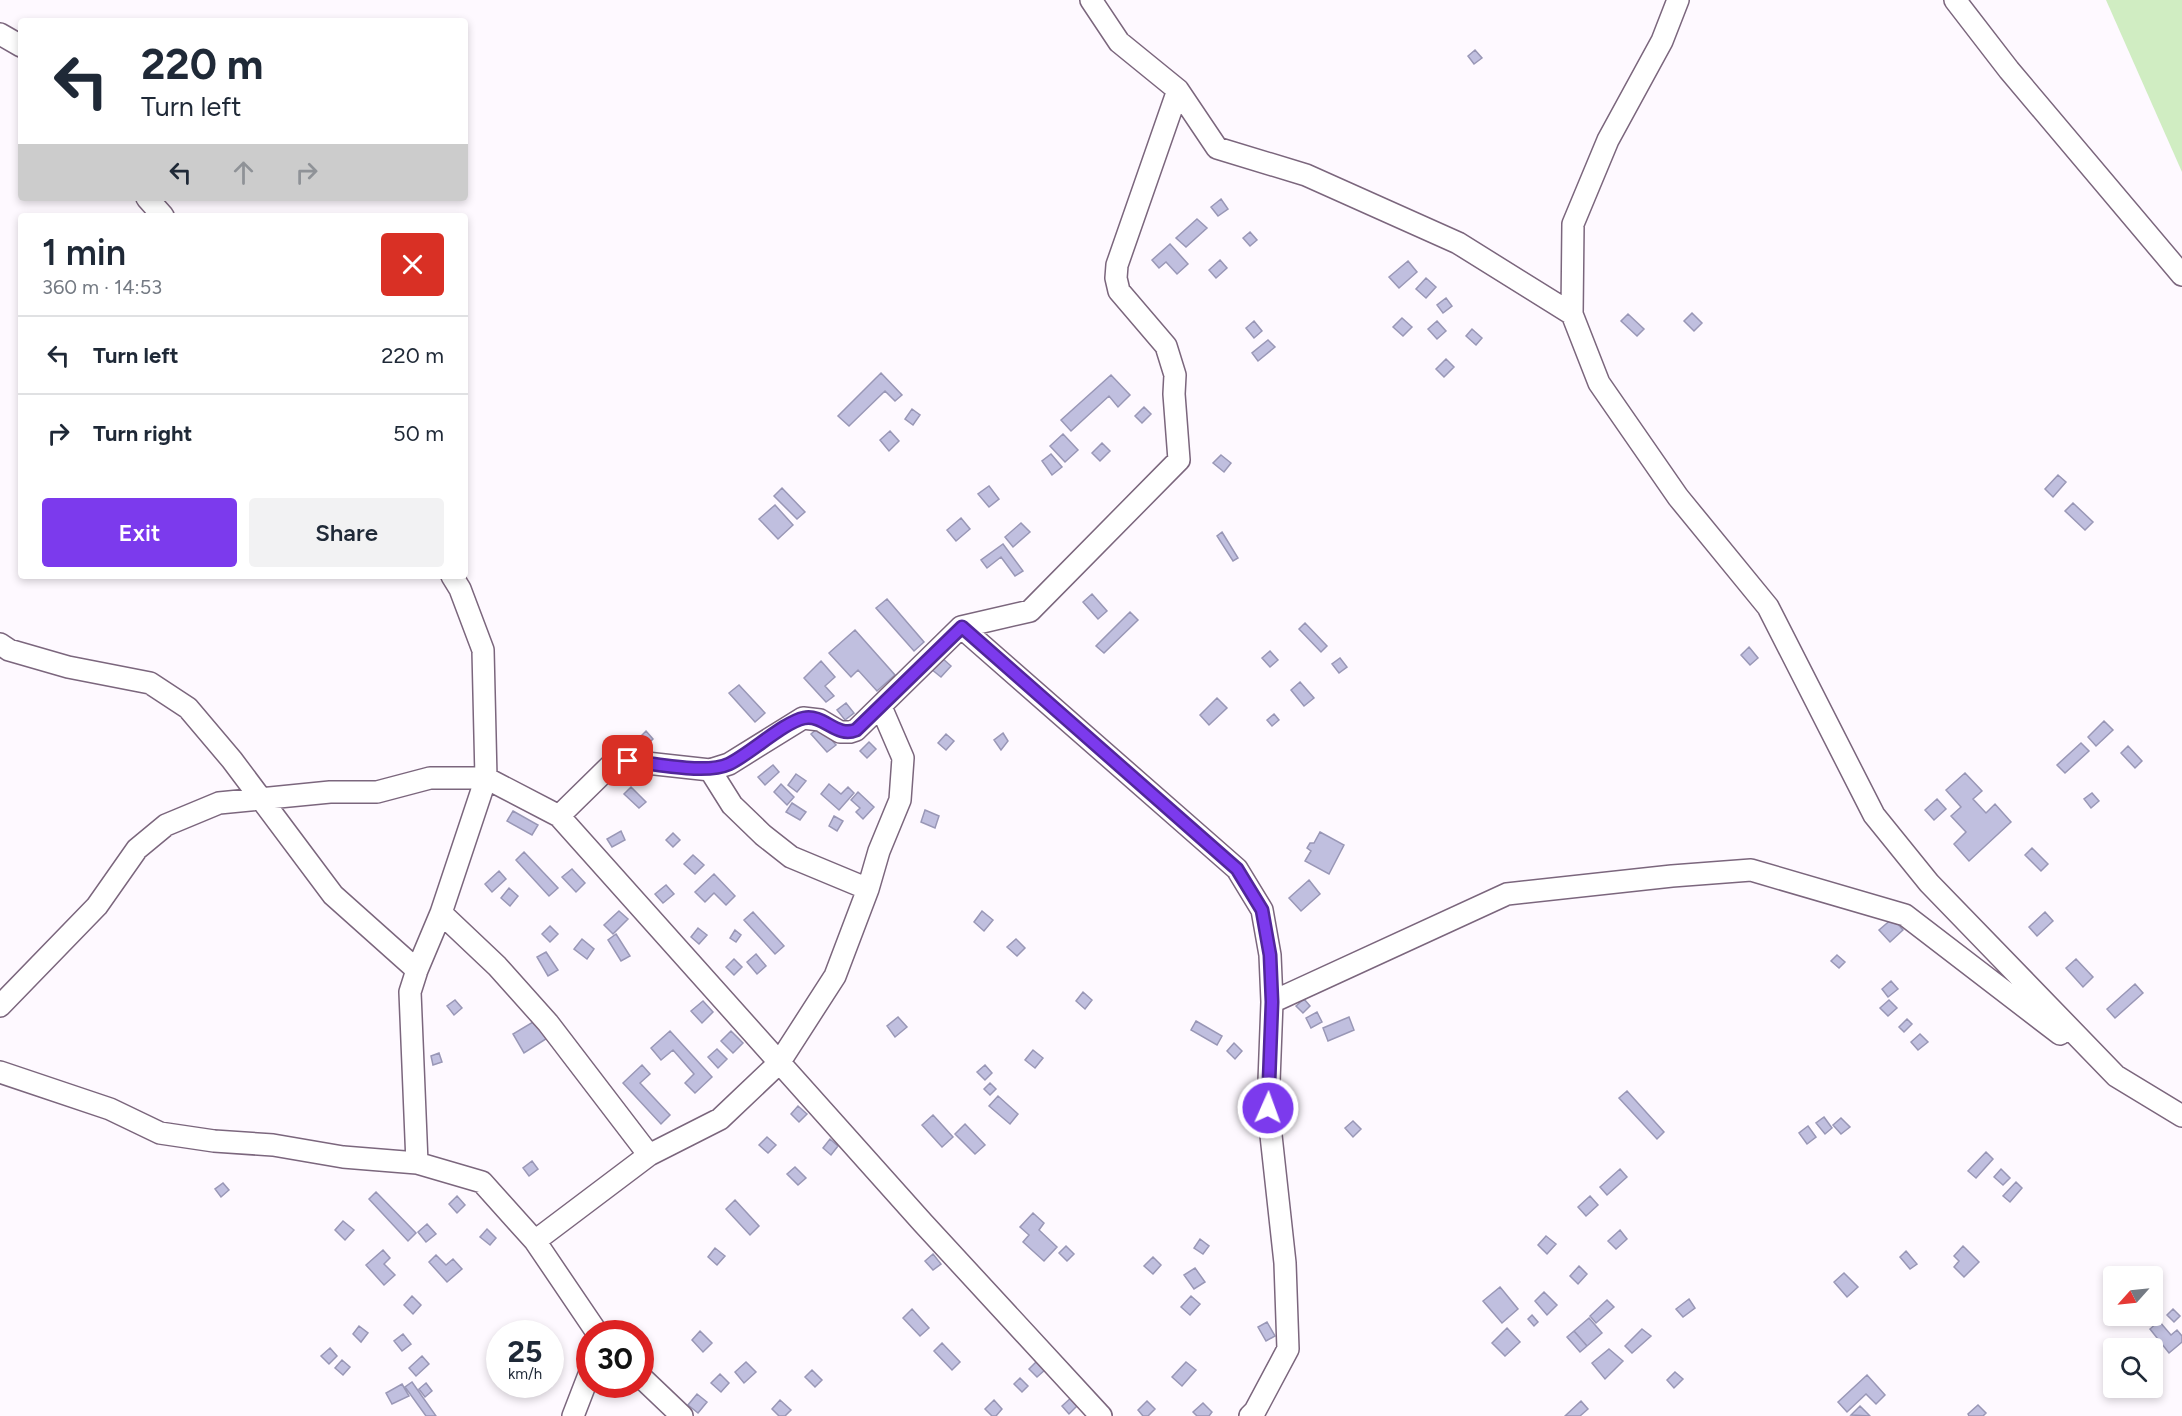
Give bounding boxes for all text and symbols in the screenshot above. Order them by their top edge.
text: 220 m [141,39,263,90]
icon: left [42,42,120,120]
text: Turn left [141,90,241,123]
icon: left [164,156,197,189]
icon: ahead [227,156,260,189]
icon: right [290,156,323,189]
text: 1 min [42,231,126,274]
button: close [381,233,444,296]
text: 360 m · 14:53 [42,275,162,299]
icon: left [42,339,75,372]
text: Turn left [93,342,179,369]
text: 220 m [381,342,444,369]
icon: right [42,417,75,450]
text: Turn right [93,420,192,447]
text: 50 m [393,420,444,447]
button: Exit [42,498,237,567]
button: Share [249,498,444,567]
pin [602,735,653,786]
icon: arrive [611,744,644,777]
position arrow [1236,1076,1300,1140]
north arrow [2103,1266,2163,1326]
map controls [2103,1266,2163,1398]
speed limit sign: 30 [576,1320,654,1398]
text: 25 [508,1333,542,1370]
button: search [2103,1338,2163,1398]
text: km/h [508,1365,542,1383]

